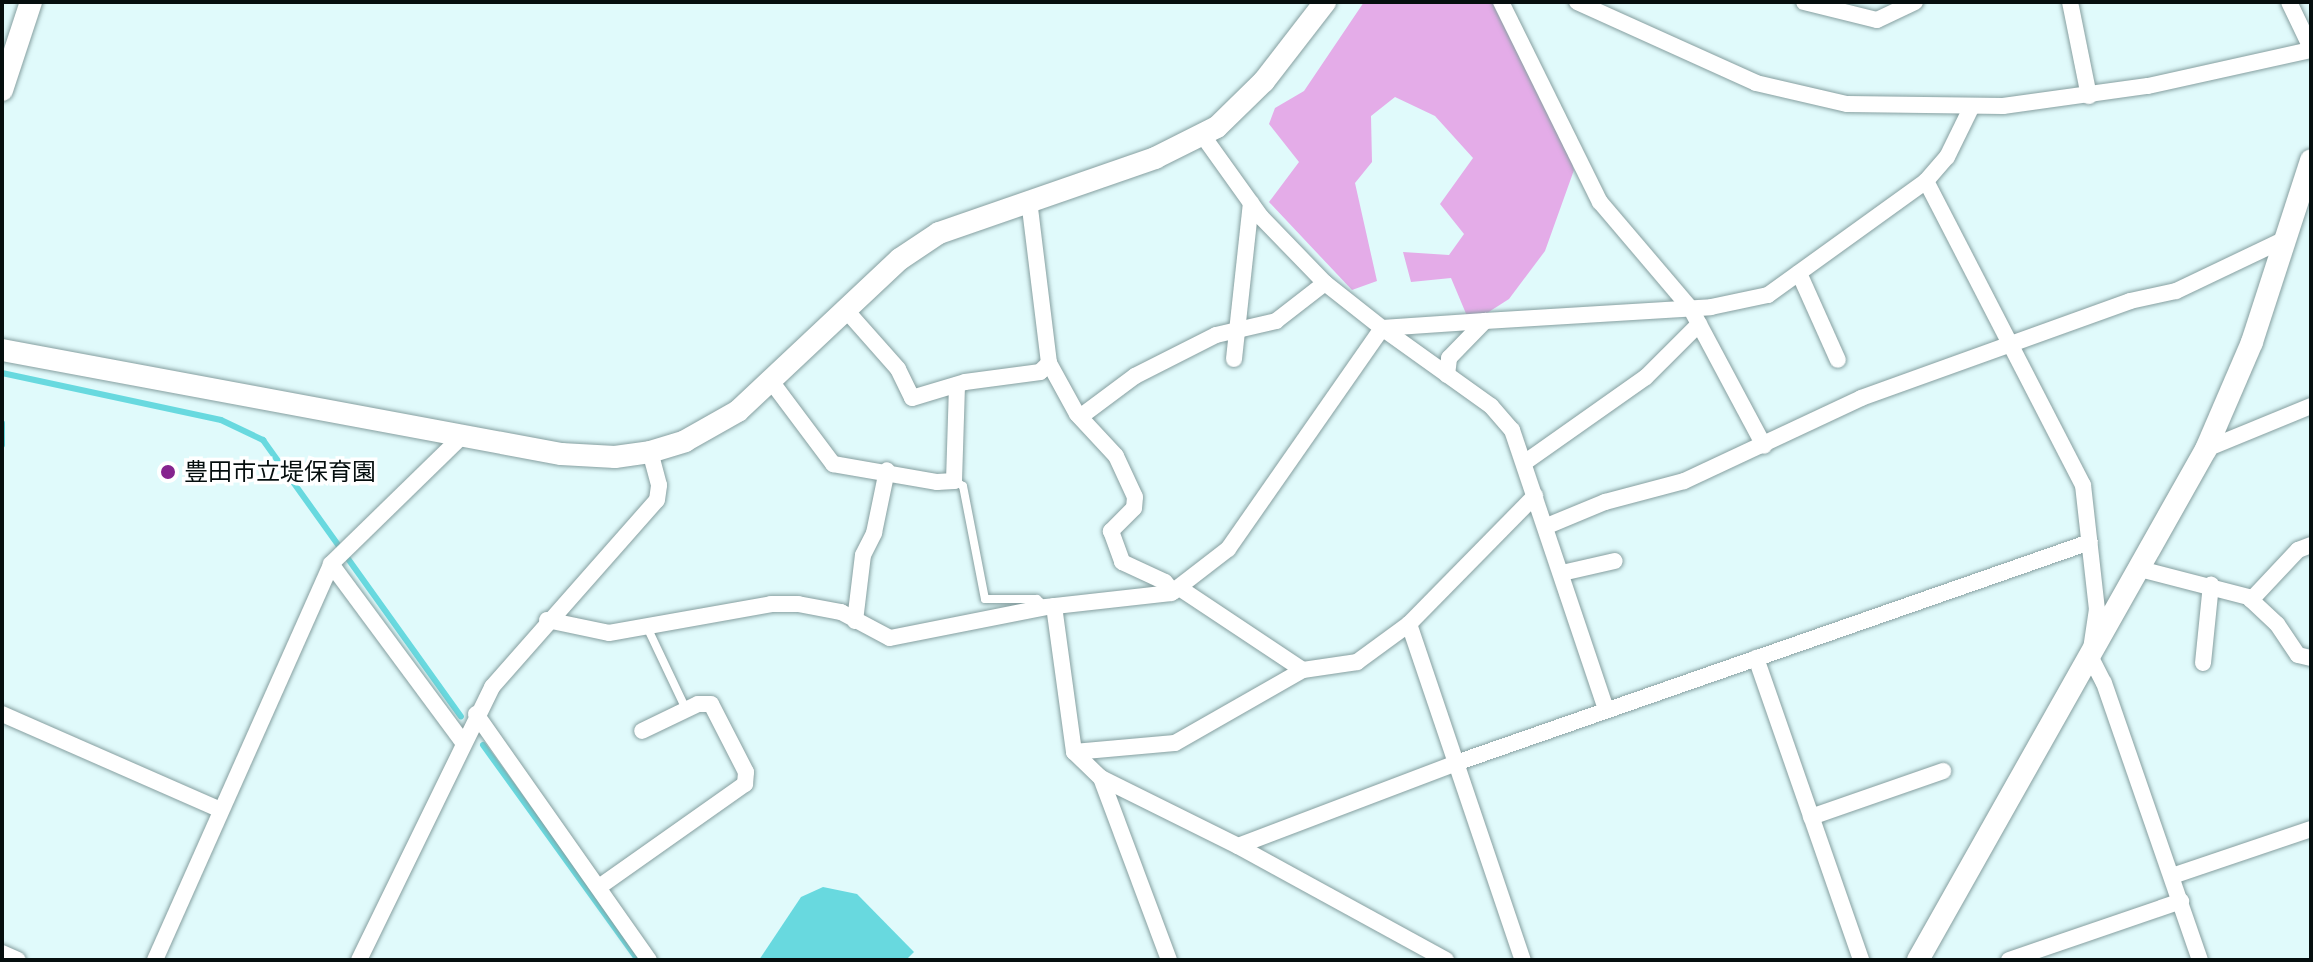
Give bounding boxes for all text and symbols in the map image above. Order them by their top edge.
place label: 豊田市立堤保育園 [184,458,376,486]
marker: 豊田市立堤保育園 [159,463,177,481]

